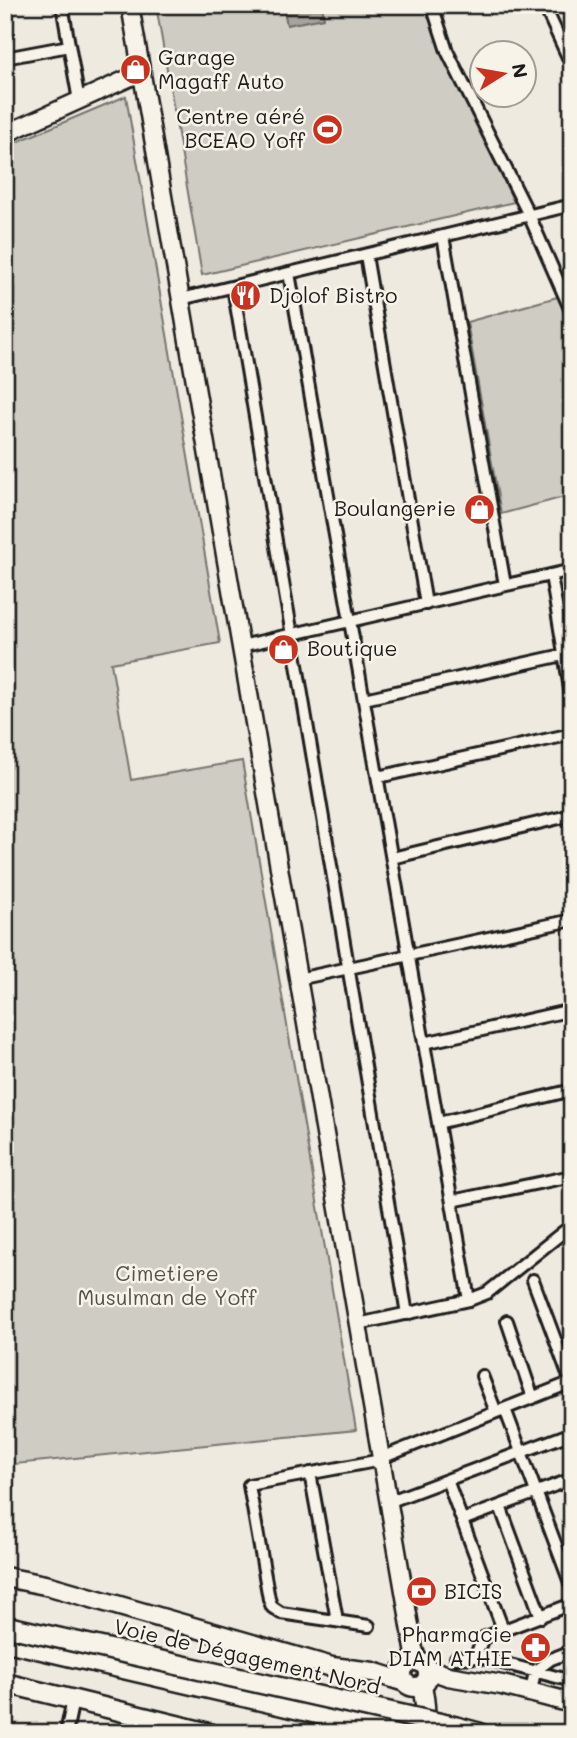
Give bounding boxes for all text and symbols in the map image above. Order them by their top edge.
north arrow [468,38,538,108]
place label: Garage Magaff Auto [158,43,284,94]
shop icon: Garage Magaff Auto [118,53,152,87]
text: N [507,61,534,80]
place label: Centre aéré BCEAO Yoff [176,102,306,153]
sports icon: Centre aéré BCEAO Yoff [311,112,345,146]
restaurant icon: Djolof Bistro [229,279,263,313]
place label: Djolof Bistro [269,281,397,308]
shop icon: Boulangerie [462,492,496,526]
place label: Boulangerie [334,494,456,521]
shop icon: Boutique [267,632,301,666]
place label: Boutique [307,634,398,661]
park label: Cimetiere Musulman de Yoff [78,1259,257,1310]
bank icon: BICIS [404,1575,438,1609]
place label: BICIS [444,1577,502,1604]
street label: Voie de Dégagement Nord [112,1612,383,1699]
place label: Pharmacie DIAM ATHIE [388,1620,512,1671]
pharmacy icon: Pharmacie DIAM ATHIE [518,1630,552,1664]

